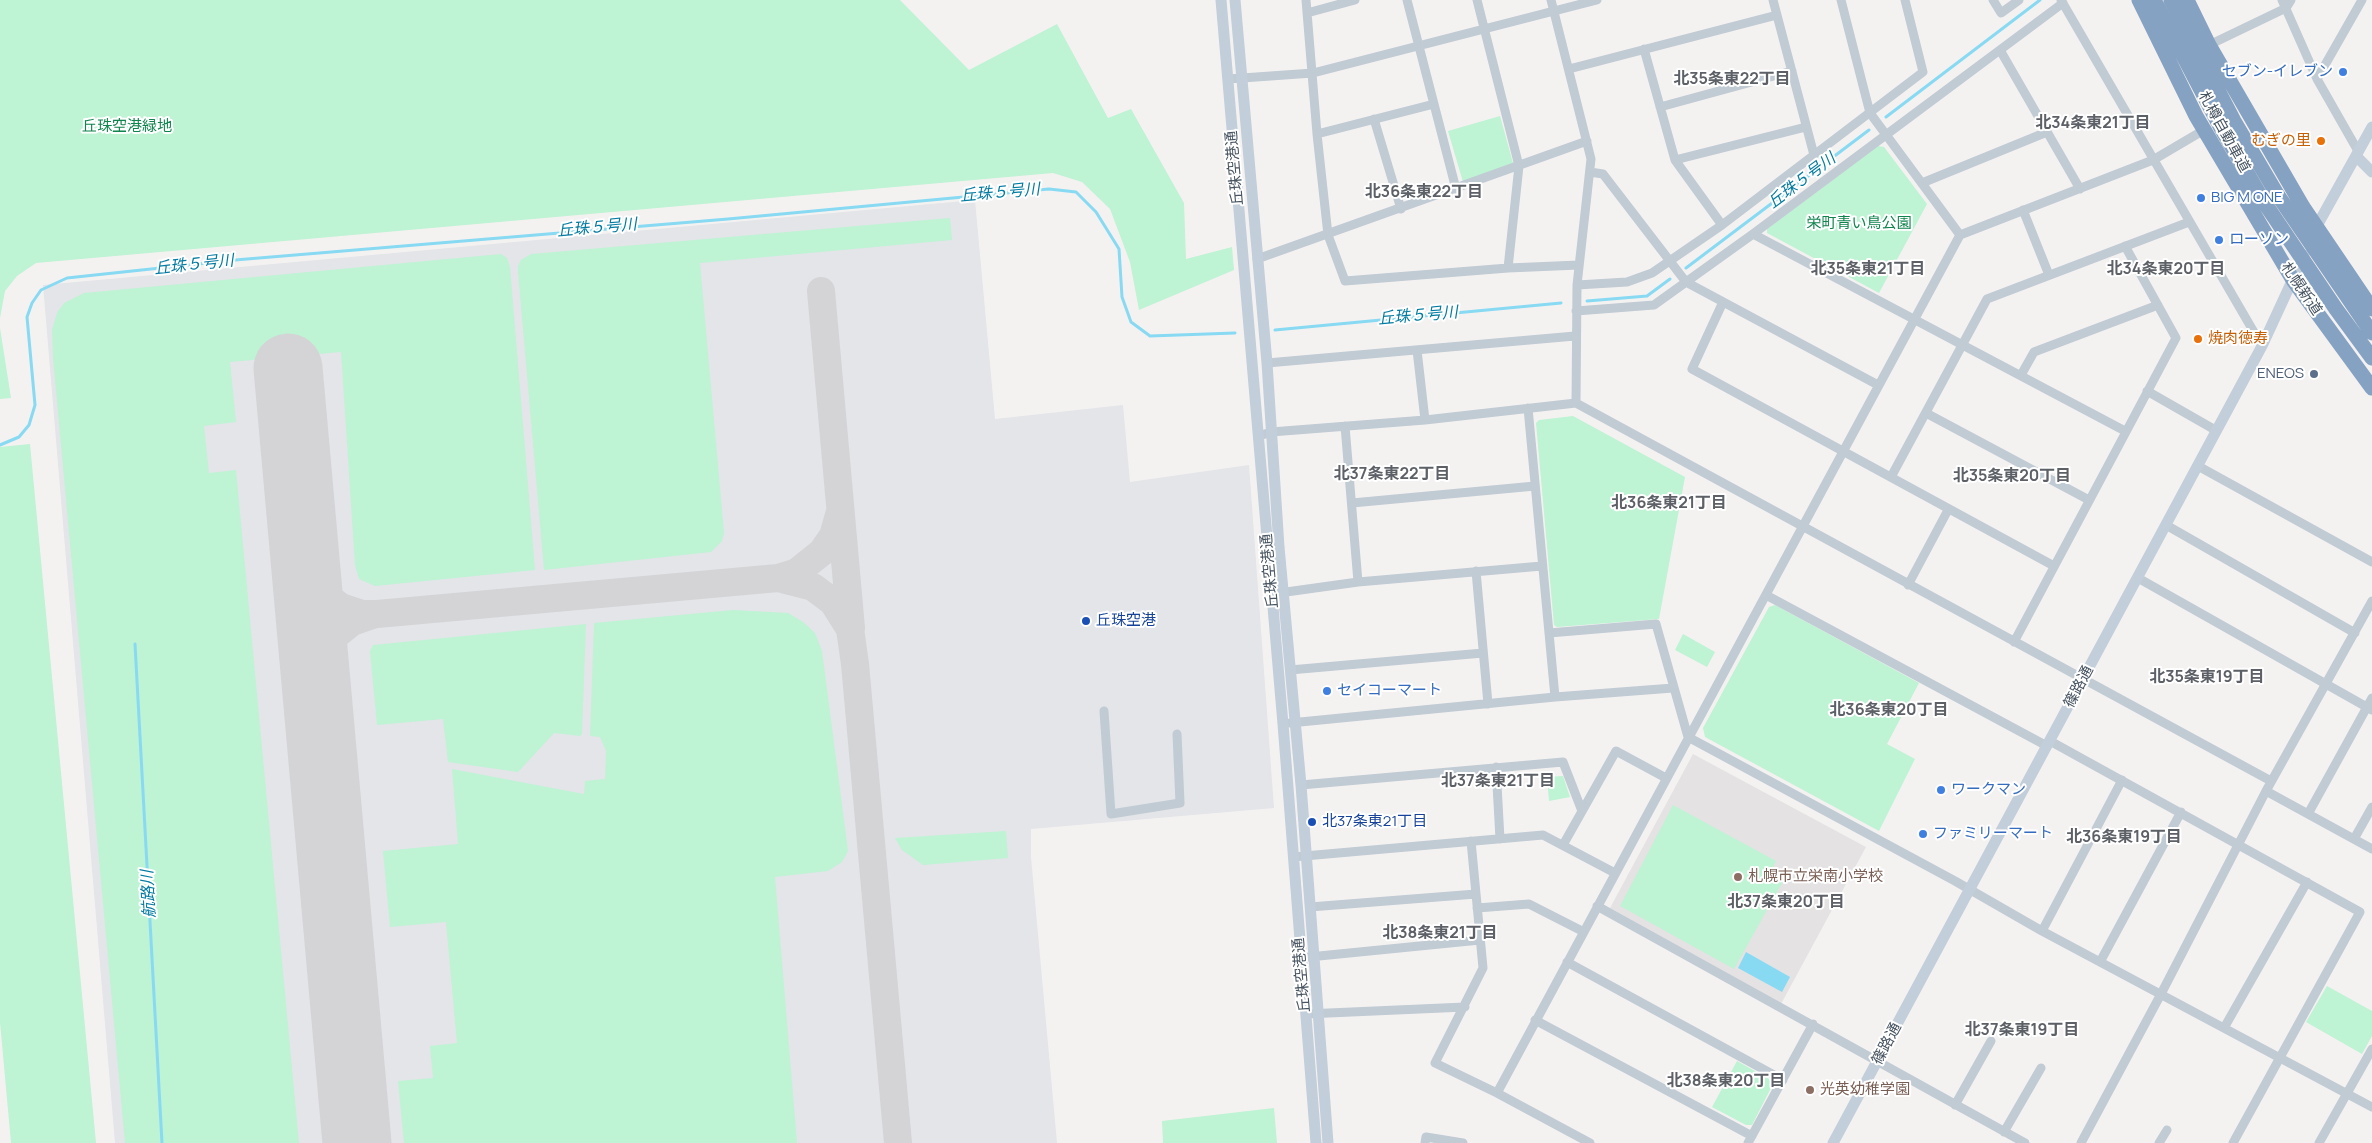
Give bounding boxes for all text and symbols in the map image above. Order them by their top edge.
place label: セブン-イレブン [2222,63,2333,81]
marker: セブン-イレブン [2337,66,2349,78]
district label: 北35条東22丁目 [1673,70,1791,90]
street label: 札樽自動車道 [2194,88,2254,176]
district label: 北34条東21丁目 [2035,114,2151,134]
park label: 丘珠空港緑地 [82,118,172,136]
street label: 丘珠空港通 [1223,130,1247,206]
place label: むぎの里 [2251,132,2311,150]
marker: むぎの里 [2315,135,2327,147]
water label: 丘珠５号川 [1764,149,1840,213]
water label: 丘珠５号川 [959,180,1041,206]
district label: 北36条東22丁目 [1365,183,1483,203]
place label: BIG M ONE [2211,189,2283,207]
marker: BIG M ONE [2195,192,2207,204]
water label: 丘珠５号川 [556,215,638,241]
park label: 栄町青い鳥公園 [1807,215,1911,233]
place label: ローソン [2229,231,2289,249]
marker: ローソン [2213,234,2225,246]
water label: 丘珠５号川 [153,251,235,279]
street label: 札幌新道 [2277,259,2325,319]
district label: 北35条東21丁目 [1810,260,1926,280]
district label: 北34条東20丁目 [2106,260,2226,280]
water label: 丘珠５号川 [1377,303,1459,329]
place label: 焼肉徳寿 [2208,330,2268,348]
marker: 焼肉徳寿 [2192,333,2204,345]
place label: ENEOS [2257,365,2304,383]
marker: ENEOS [2308,368,2320,380]
district label: 北37条東22丁目 [1334,465,1450,485]
district label: 北35条東20丁目 [1953,467,2071,487]
district label: 北36条東21丁目 [1611,494,1727,514]
street label: 丘珠空港通 [1258,533,1282,609]
place label: 丘珠空港 [1096,612,1156,630]
marker: 丘珠空港 [1080,615,1092,627]
street label: 篠路通 [2060,663,2098,711]
district label: 北35条東19丁目 [2149,668,2265,688]
place label: セイコーマート [1337,682,1442,700]
marker: セイコーマート [1321,685,1333,697]
district label: 北36条東20丁目 [1829,701,1949,721]
district label: 北37条東21丁目 [1441,772,1555,792]
place label: ワークマン [1951,781,2026,799]
marker: ワークマン [1935,784,1947,796]
place label: 北37条東21丁目 [1322,813,1427,831]
marker: 北37条東21丁目 [1306,816,1318,828]
place label: ファミリーマート [1933,825,2053,843]
marker: ファミリーマート [1917,828,1929,840]
district label: 北36条東19丁目 [2066,828,2182,848]
place label: 札幌市立栄南小学校 [1748,868,1883,886]
water label: 航路川 [138,870,160,918]
marker: 札幌市立栄南小学校 [1732,871,1744,883]
district label: 北37条東20丁目 [1727,893,1845,913]
district label: 北38条東21丁目 [1382,924,1498,944]
street label: 丘珠空港通 [1290,937,1314,1013]
street label: 篠路通 [1868,1020,1906,1068]
district label: 北37条東19丁目 [1965,1021,2079,1041]
district label: 北38条東20丁目 [1666,1072,1786,1092]
place label: 光英幼稚学園 [1820,1081,1910,1099]
marker: 光英幼稚学園 [1804,1084,1816,1096]

